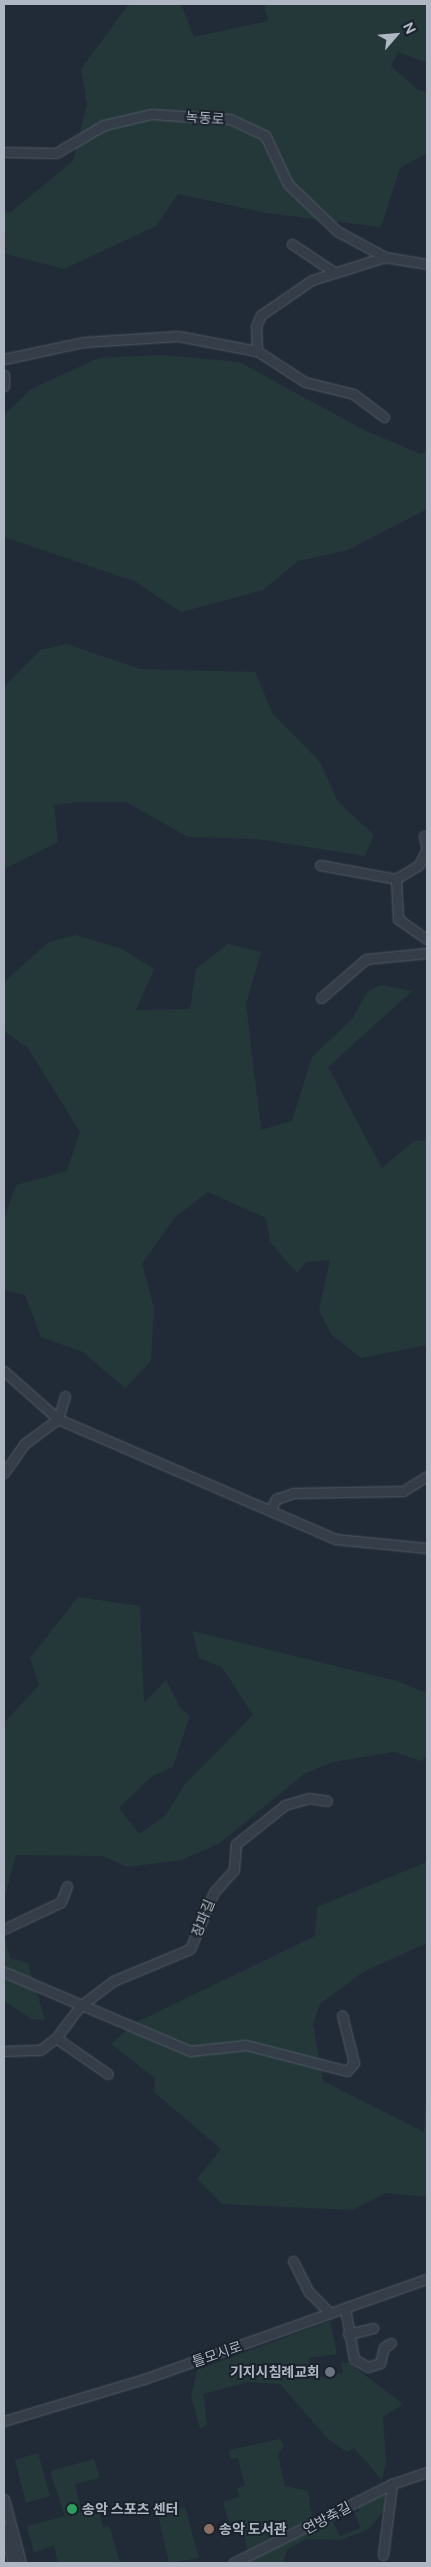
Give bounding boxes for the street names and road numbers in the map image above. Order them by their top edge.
street label: 녹동로 [185,108,225,128]
street label: 장파길 [188,1897,218,1939]
street label: 틀모시로 [190,2338,244,2370]
street label: 연방축길 [300,2498,354,2538]

